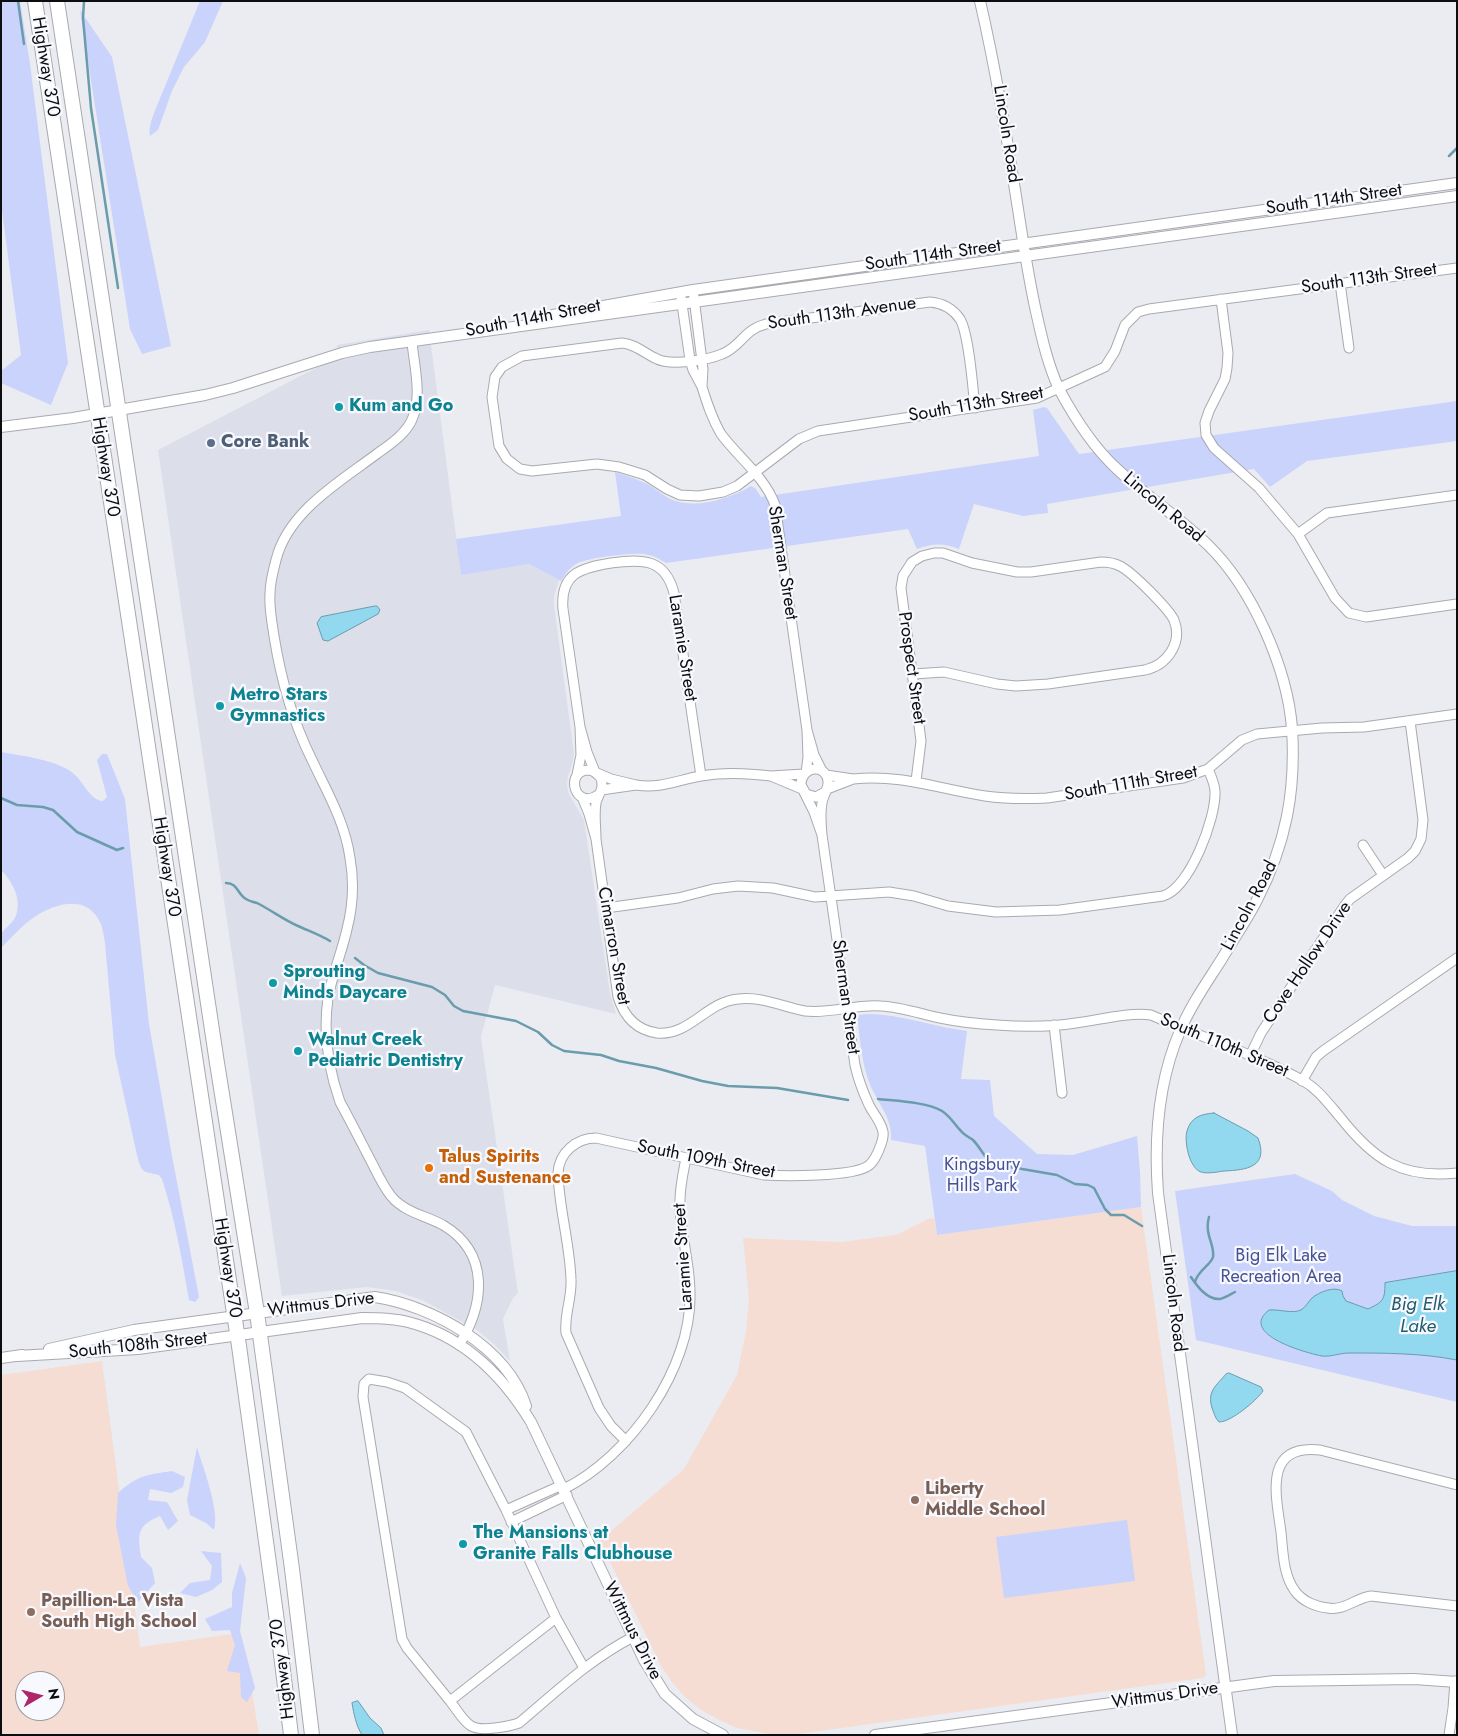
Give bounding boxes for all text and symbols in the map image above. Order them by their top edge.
street label: Highway 370 [26,15,64,119]
street label: Lincoln Road [988,84,1024,184]
street label: South 114th Street [1265,180,1403,220]
street label: South 114th Street [864,236,1002,276]
street label: South 113th Street [1300,259,1438,299]
street label: South 113th Avenue [766,293,918,335]
street label: South 114th Street [464,295,602,343]
street label: South 113th Street [907,383,1045,427]
place label: Kum and Go [349,396,453,418]
marker: Kum and Go [333,401,345,413]
street label: Highway 370 [86,415,124,519]
place label: Core Bank [221,432,309,454]
marker: Core Bank [205,437,217,449]
street label: Lincoln Road [1118,468,1208,548]
street label: Sherman Street [762,504,802,622]
street label: Laramie Street [663,593,701,703]
street label: Prospect Street [892,610,930,726]
place label: Metro Stars Gymnastics [230,685,328,728]
marker: Metro Stars Gymnastics [214,700,226,712]
street label: South 111th Street [1063,762,1199,806]
street label: Highway 370 [147,815,185,919]
street label: Lincoln Road [1217,857,1283,955]
street label: Cimarron Street [592,885,634,1007]
street label: Cove Hollow Drive [1259,898,1357,1028]
street label: Sherman Street [826,938,864,1056]
place label: Sprouting Minds Daycare [283,962,407,1004]
marker: Sprouting Minds Daycare [267,977,279,989]
street label: South 110th Street [1157,1009,1291,1083]
place label: Walnut Creek Pediatric Dentistry [308,1030,463,1072]
marker: Walnut Creek Pediatric Dentistry [292,1045,304,1057]
street label: South 109th Street [635,1136,777,1184]
place label: Talus Spirits and Sustenance [439,1147,571,1190]
park label: Kingsbury Hills Park [944,1155,1020,1198]
marker: Talus Spirits and Sustenance [423,1162,435,1174]
street label: Laramie Street [669,1202,699,1312]
street label: Highway 370 [208,1216,246,1320]
park label: Big Elk Lake Recreation Area [1220,1246,1342,1288]
street label: Lincoln Road [1156,1253,1190,1353]
street label: Wittmus Drive [266,1288,376,1322]
water label: Big Elk Lake [1391,1294,1445,1338]
street label: South 108th Street [68,1328,208,1364]
place label: Liberty Middle School [925,1479,1045,1522]
marker: Liberty Middle School [909,1494,921,1506]
place label: The Mansions at Granite Falls Clubhouse [473,1523,673,1566]
marker: The Mansions at Granite Falls Clubhouse [457,1538,469,1550]
street label: Wittmus Drive [598,1578,666,1684]
place label: Papillion-La Vista South High School [41,1591,197,1634]
marker: Papillion-La Vista South High School [25,1606,37,1618]
street label: Highway 370 [266,1618,300,1720]
north arrow [15,1671,65,1721]
street label: Wittmus Drive [1110,1678,1220,1714]
text: N [43,1687,65,1701]

